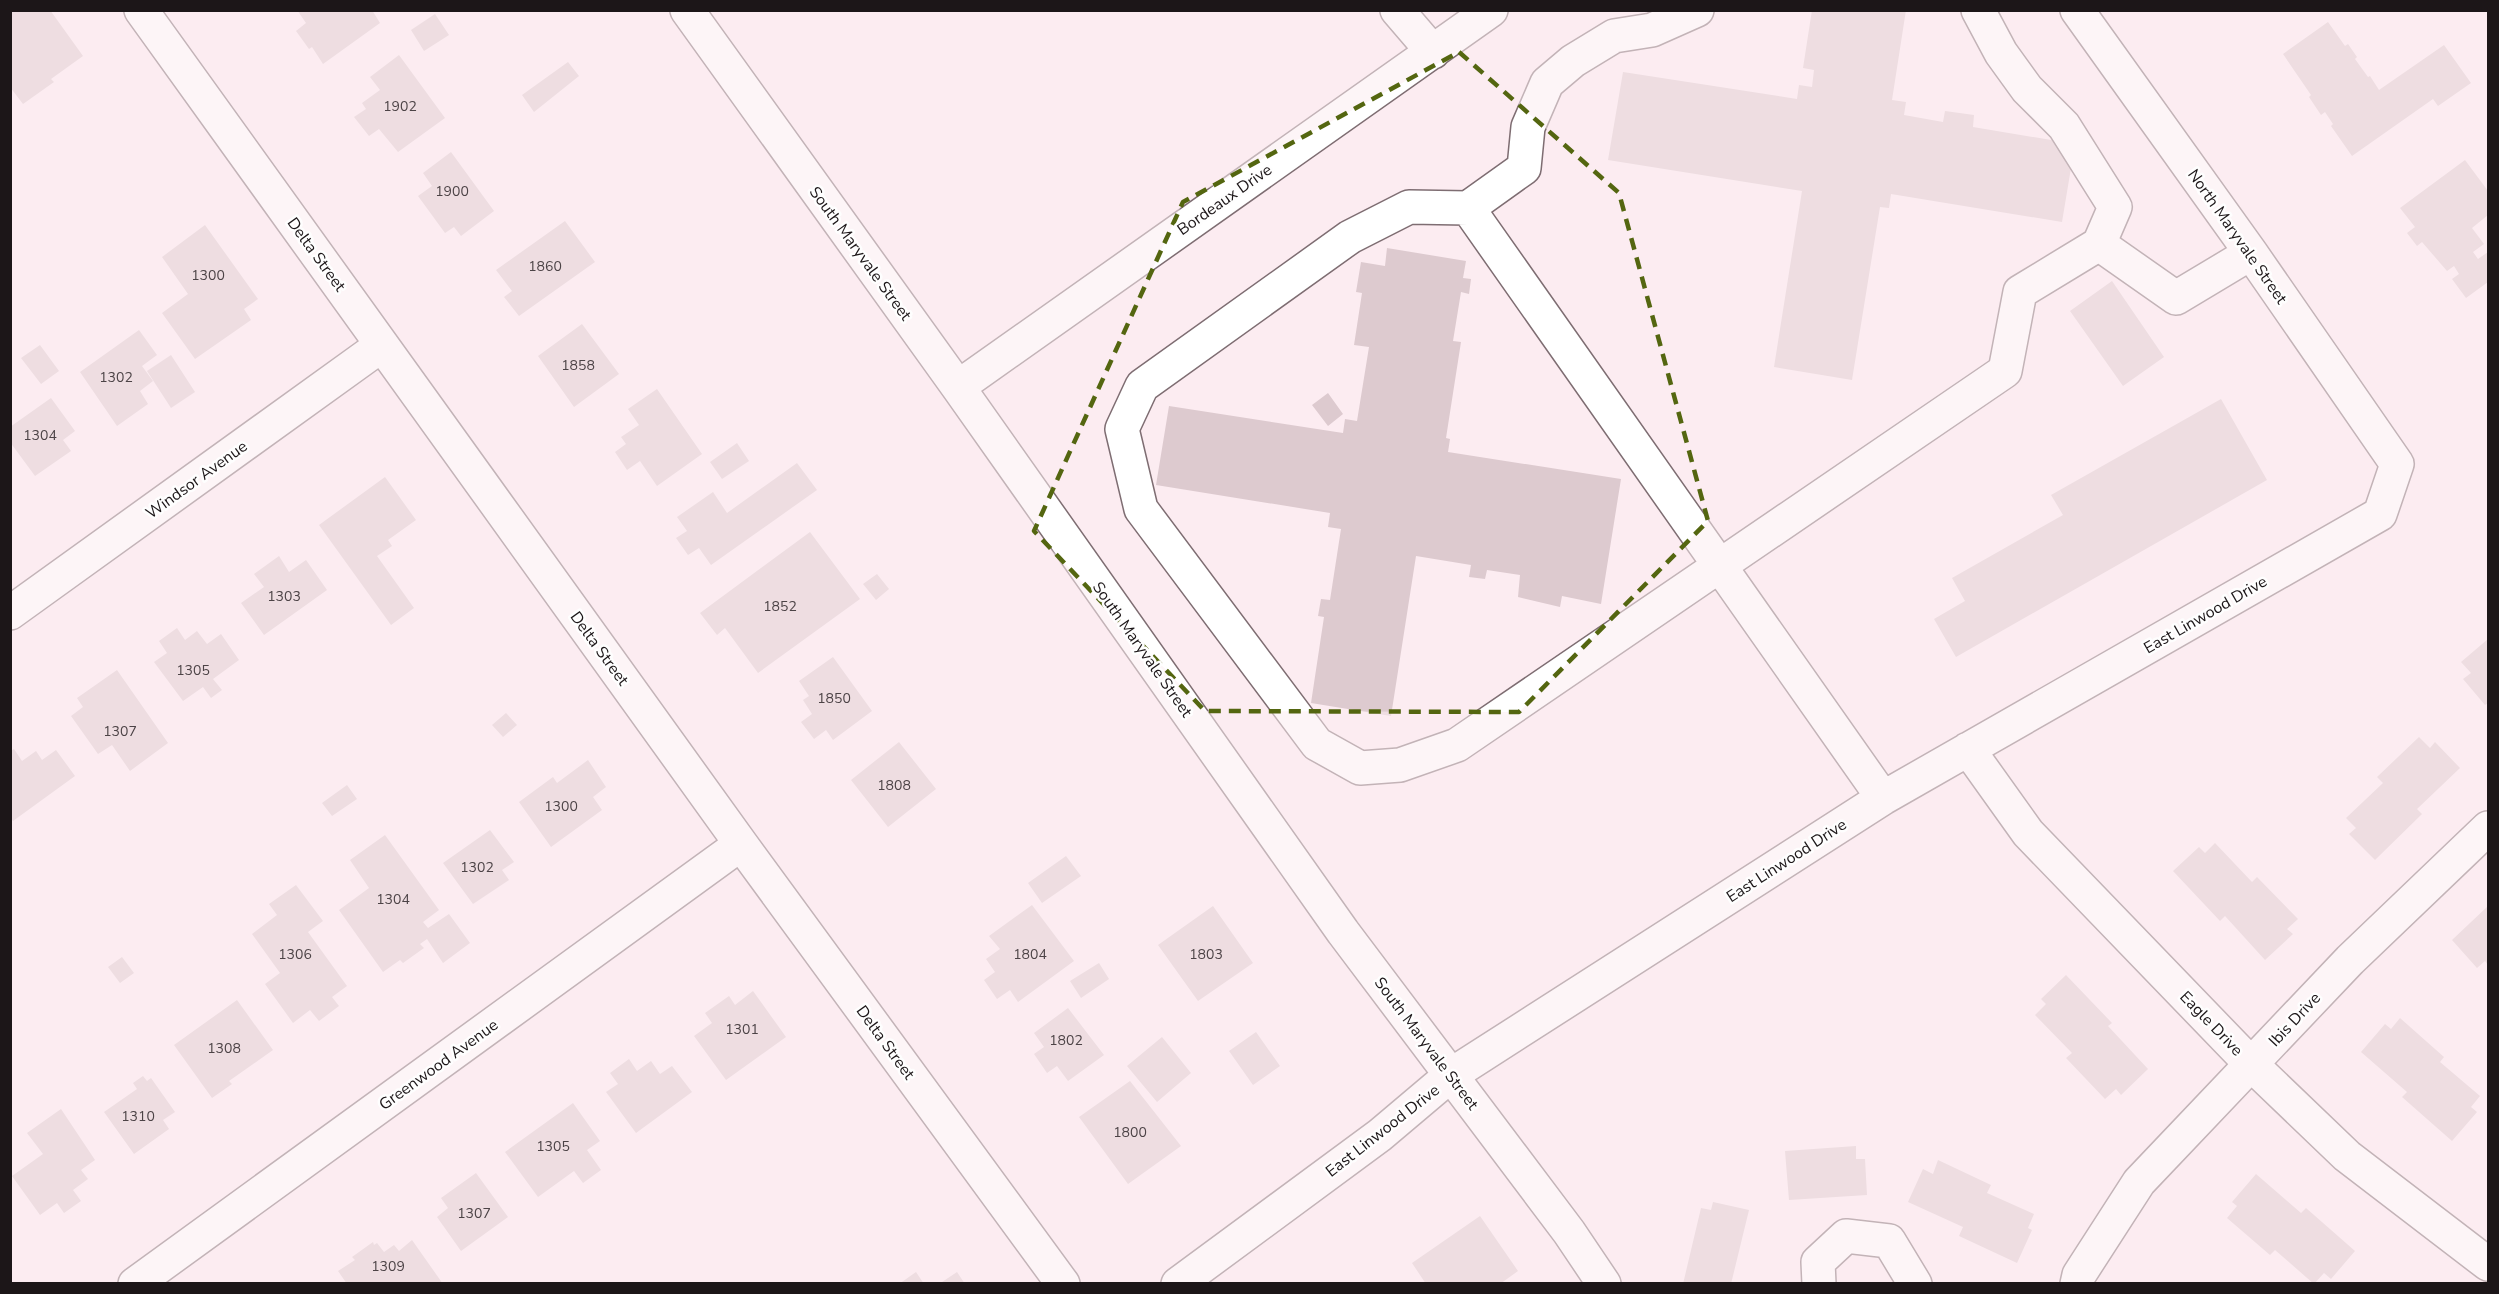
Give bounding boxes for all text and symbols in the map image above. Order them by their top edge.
house number: 1902 [383,97,417,116]
street label: Bordeaux Drive [1173,159,1276,241]
street label: North Maryvale Street [2182,165,2292,309]
house number: 1900 [435,182,469,201]
street label: South Maryvale Street [804,182,917,325]
street label: Delta Street [282,213,351,296]
house number: 1860 [528,257,562,276]
house number: 1300 [191,266,225,285]
house number: 1858 [561,356,595,375]
house number: 1302 [99,368,133,387]
house number: 1304 [23,426,57,445]
street label: Windsor Avenue [141,435,252,524]
street label: East Linwood Drive [2140,571,2271,659]
street label: South Maryvale Street [1087,577,1198,722]
house number: 1303 [267,587,301,606]
house number: 1852 [763,597,797,616]
street label: Delta Street [565,607,634,690]
house number: 1305 [176,661,210,680]
house number: 1850 [817,689,851,708]
house number: 1307 [103,722,137,741]
house number: 1808 [877,776,911,795]
house number: 1300 [544,797,578,816]
street label: East Linwood Drive [1722,814,1851,908]
house number: 1302 [460,858,494,877]
house number: 1304 [376,890,410,909]
house number: 1306 [278,945,312,964]
house number: 1804 [1013,945,1047,964]
house number: 1803 [1189,945,1223,964]
street label: South Maryvale Street [1369,973,1484,1115]
street label: Eagle Drive [2175,986,2248,1061]
street label: Ibis Drive [2264,988,2326,1052]
street label: Delta Street [851,1001,920,1084]
street label: Greenwood Avenue [375,1014,503,1116]
house number: 1301 [725,1020,759,1039]
house number: 1802 [1049,1031,1083,1050]
house number: 1308 [207,1039,241,1058]
street label: East Linwood Drive [1321,1079,1444,1182]
house number: 1310 [121,1107,155,1126]
house number: 1800 [1113,1123,1147,1142]
house number: 1305 [536,1137,570,1156]
house number: 1307 [457,1204,491,1223]
house number: 1309 [371,1257,405,1276]

